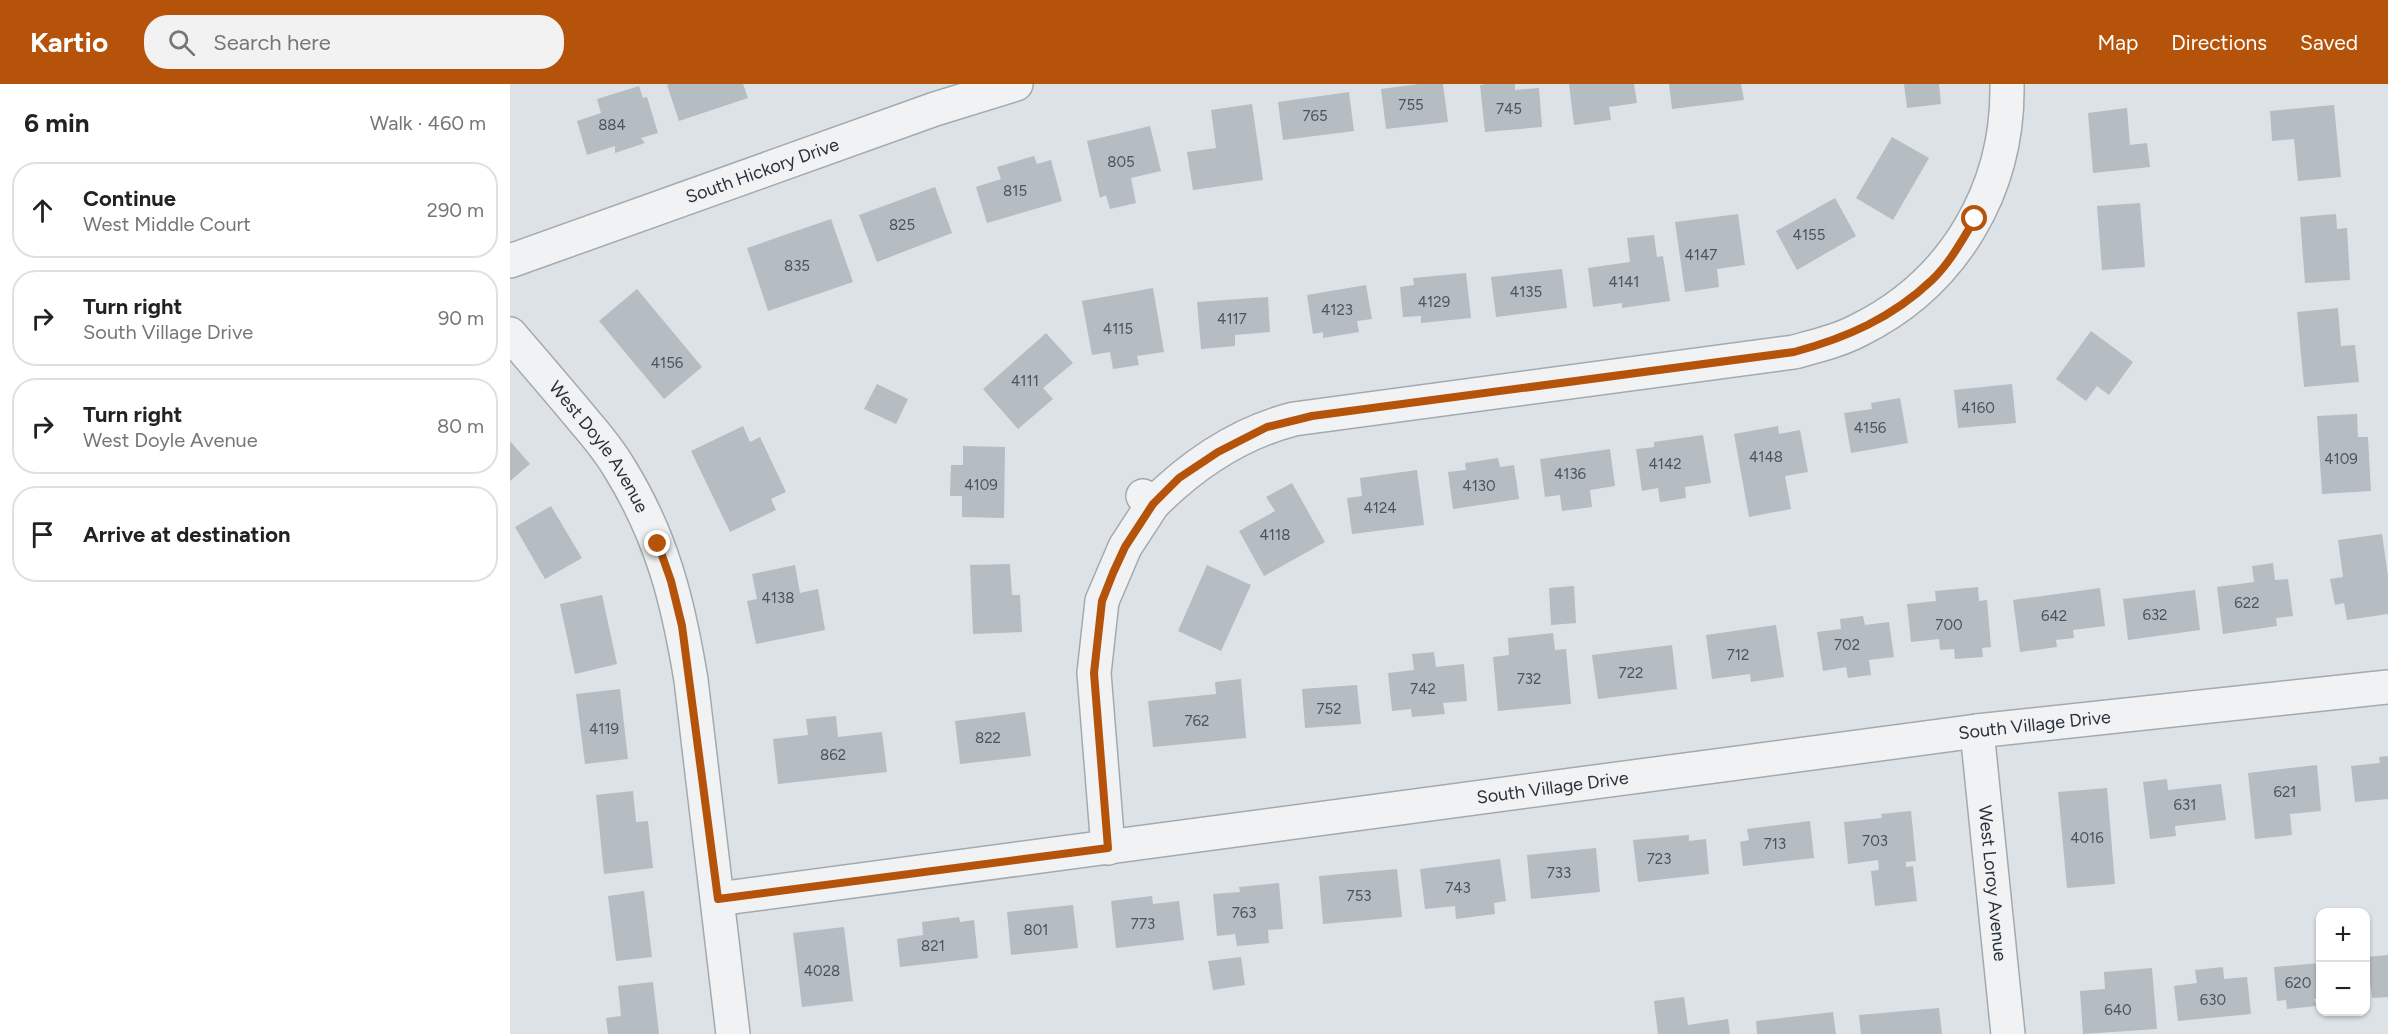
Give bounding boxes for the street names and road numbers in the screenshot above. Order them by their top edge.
street label: South Hickory Drive [683,133,842,208]
street label: West Doyle Avenue [544,377,653,516]
street label: South Village Drive [1957,706,2112,744]
street label: South Village Drive [1475,767,1630,809]
street label: West Loroy Avenue [1974,804,2012,963]

